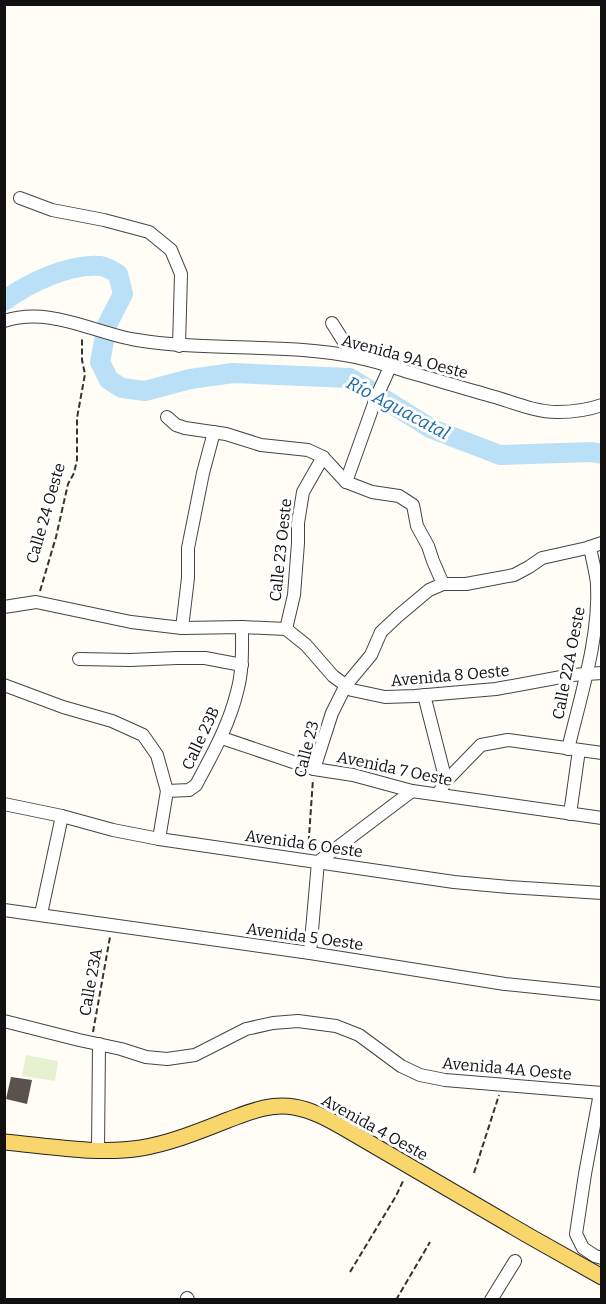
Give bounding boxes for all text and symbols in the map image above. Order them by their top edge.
street label: Avenida 9A Oeste [340,330,470,382]
water label: Río Aguacatal [343,372,453,444]
street label: Calle 24 Oeste [22,461,69,566]
street label: Calle 23 Oeste [266,498,295,603]
street label: Calle 22A Oeste [548,605,589,721]
street label: Avenida 8 Oeste [390,661,510,690]
street label: Calle 23B [178,704,223,773]
street label: Calle 23 [290,719,323,779]
street label: Avenida 7 Oeste [336,747,454,790]
street label: Avenida 6 Oeste [244,826,364,861]
street label: Avenida 5 Oeste [245,919,365,954]
street label: Calle 23A [75,946,106,1017]
street label: Avenida 4A Oeste [441,1053,573,1084]
street label: Avenida 4 Oeste [318,1090,431,1165]

